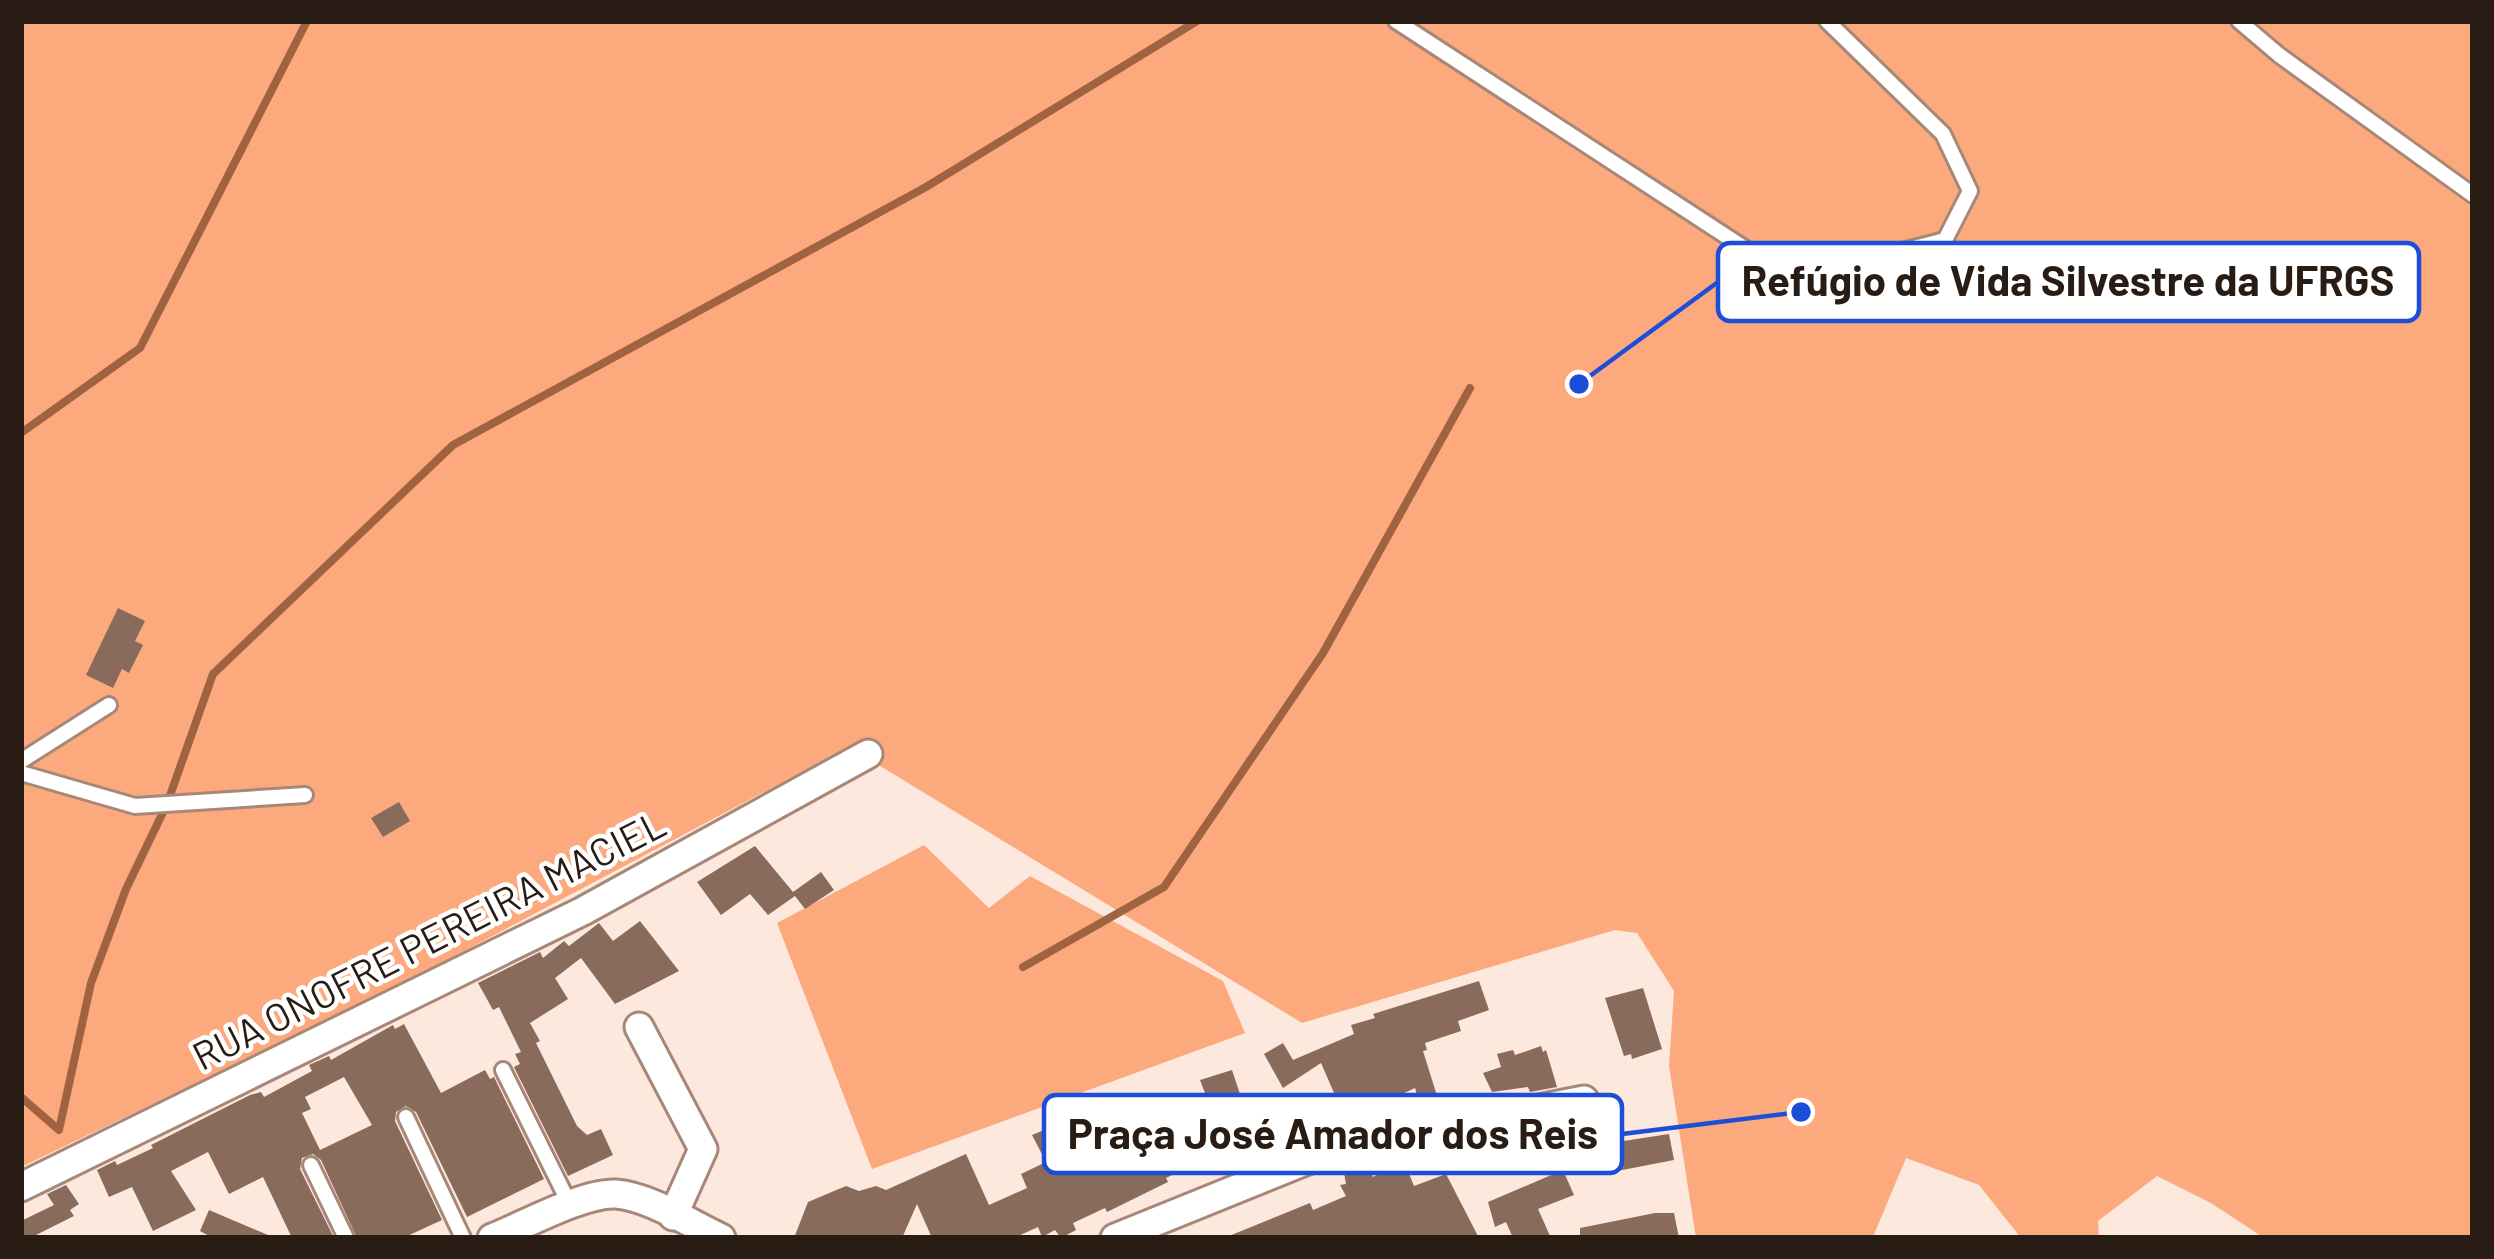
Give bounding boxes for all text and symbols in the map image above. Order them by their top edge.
callout: Refúgio de Vida Silvestre da UFRGS [1718,243,2419,321]
text: Refúgio de Vida Silvestre da UFRGS [1742,254,2394,305]
street label: RUA ONOFRE PEREIRA MACIEL [184,799,673,1079]
callout: Praça José Amador dos Reis [1044,1095,1622,1173]
text: Praça José Amador dos Reis [1068,1107,1598,1157]

